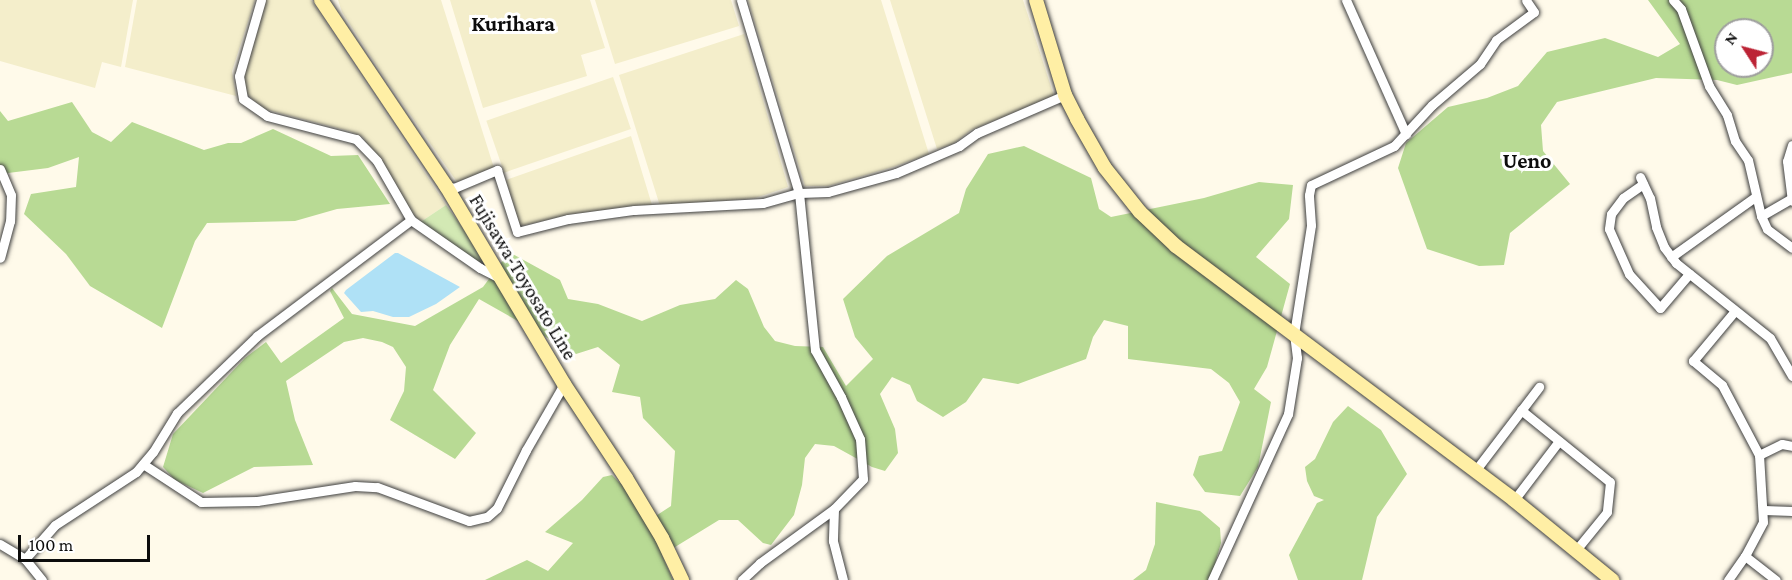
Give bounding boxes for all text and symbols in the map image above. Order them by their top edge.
district label: Kurihara [471,11,555,37]
north arrow [1714,18,1774,78]
text: N [1721,29,1741,48]
district label: Ueno [1502,148,1552,174]
street label: Fujisawa-Toyosato Line [464,190,582,364]
scale bar [21,523,153,561]
text: 100 m [29,535,73,555]

